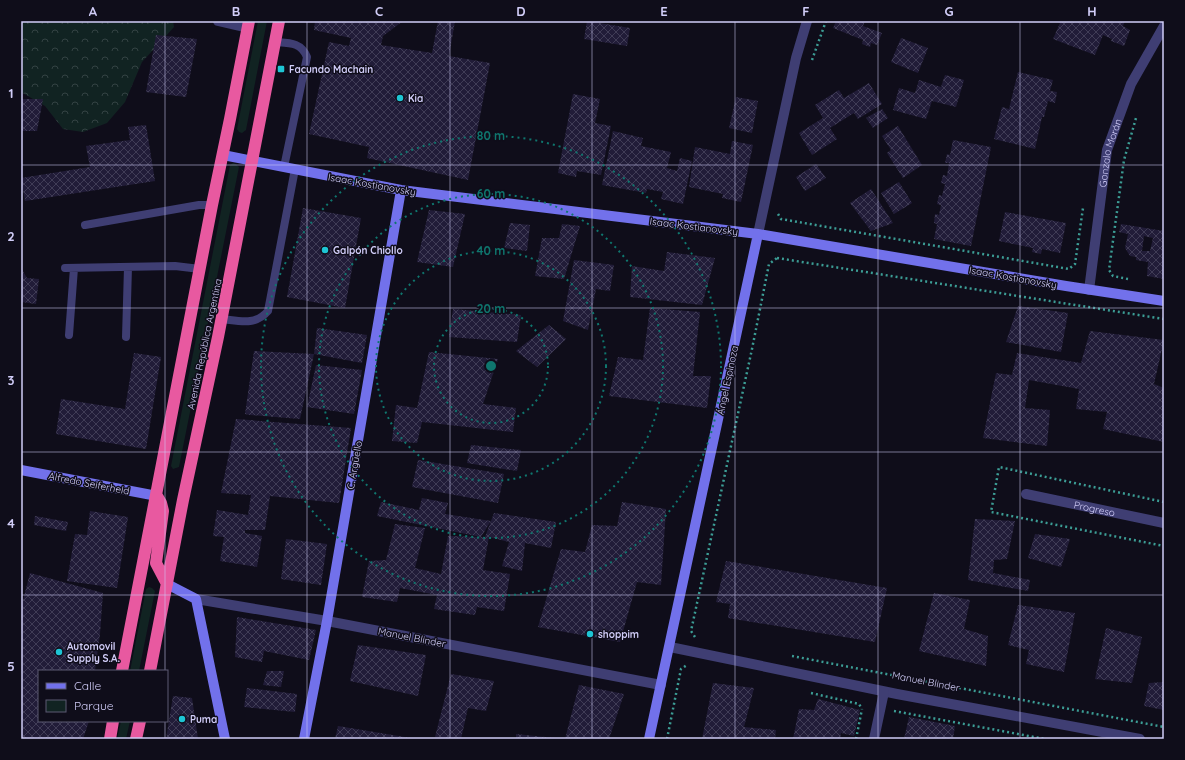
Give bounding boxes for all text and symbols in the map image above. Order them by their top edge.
text: A [89,3,98,19]
text: B [232,3,240,19]
text: C [375,3,383,19]
text: D [516,3,526,19]
text: E [660,3,668,19]
text: F [802,3,810,19]
text: G [944,3,954,19]
text: H [1087,3,1097,19]
place label: Facundo Machain [289,63,373,76]
marker: Facundo Machain [276,64,286,74]
text: 1 [8,85,14,101]
place label: Kia [408,92,423,105]
marker: Kia [395,93,405,103]
street label: Gonzalo Morán [1096,117,1125,188]
text: 80 m [477,128,505,143]
street label: Isaac Kostianovsky [327,170,417,199]
text: 60 m [477,186,505,201]
street label: Isaac Kostianovsky [649,215,739,238]
text: 2 [7,228,15,244]
text: 40 m [477,243,505,258]
place label: Galpón Chiollo [333,244,403,257]
marker: Galpón Chiollo [320,245,330,255]
street label: Isaac Kostianovsky [968,263,1058,292]
street label: Avenida República Argentina [184,278,225,411]
text: 20 m [477,301,505,316]
street label: Ángel Espinoza [714,344,741,416]
centre of rings [484,359,498,373]
text: 3 [8,372,15,388]
street label: C. Argüello [344,440,365,490]
street label: Alfredo Seiferheld [47,469,130,498]
street label: Progreso [1073,498,1116,520]
text: 4 [7,515,15,531]
street label: Manuel Blinder [377,625,447,650]
place label: shoppim [598,628,639,641]
marker: shoppim [585,629,595,639]
place label: Automovil Supply S.A. [67,640,120,665]
marker: Automovil Supply S.A. [54,647,64,657]
text: 5 [7,658,15,674]
street label: Manuel Blinder [891,669,961,694]
legend [38,670,168,722]
text: Calle [74,678,102,693]
text: Parque [74,698,114,713]
place label: Puma [190,713,217,726]
marker: Puma [177,714,187,724]

